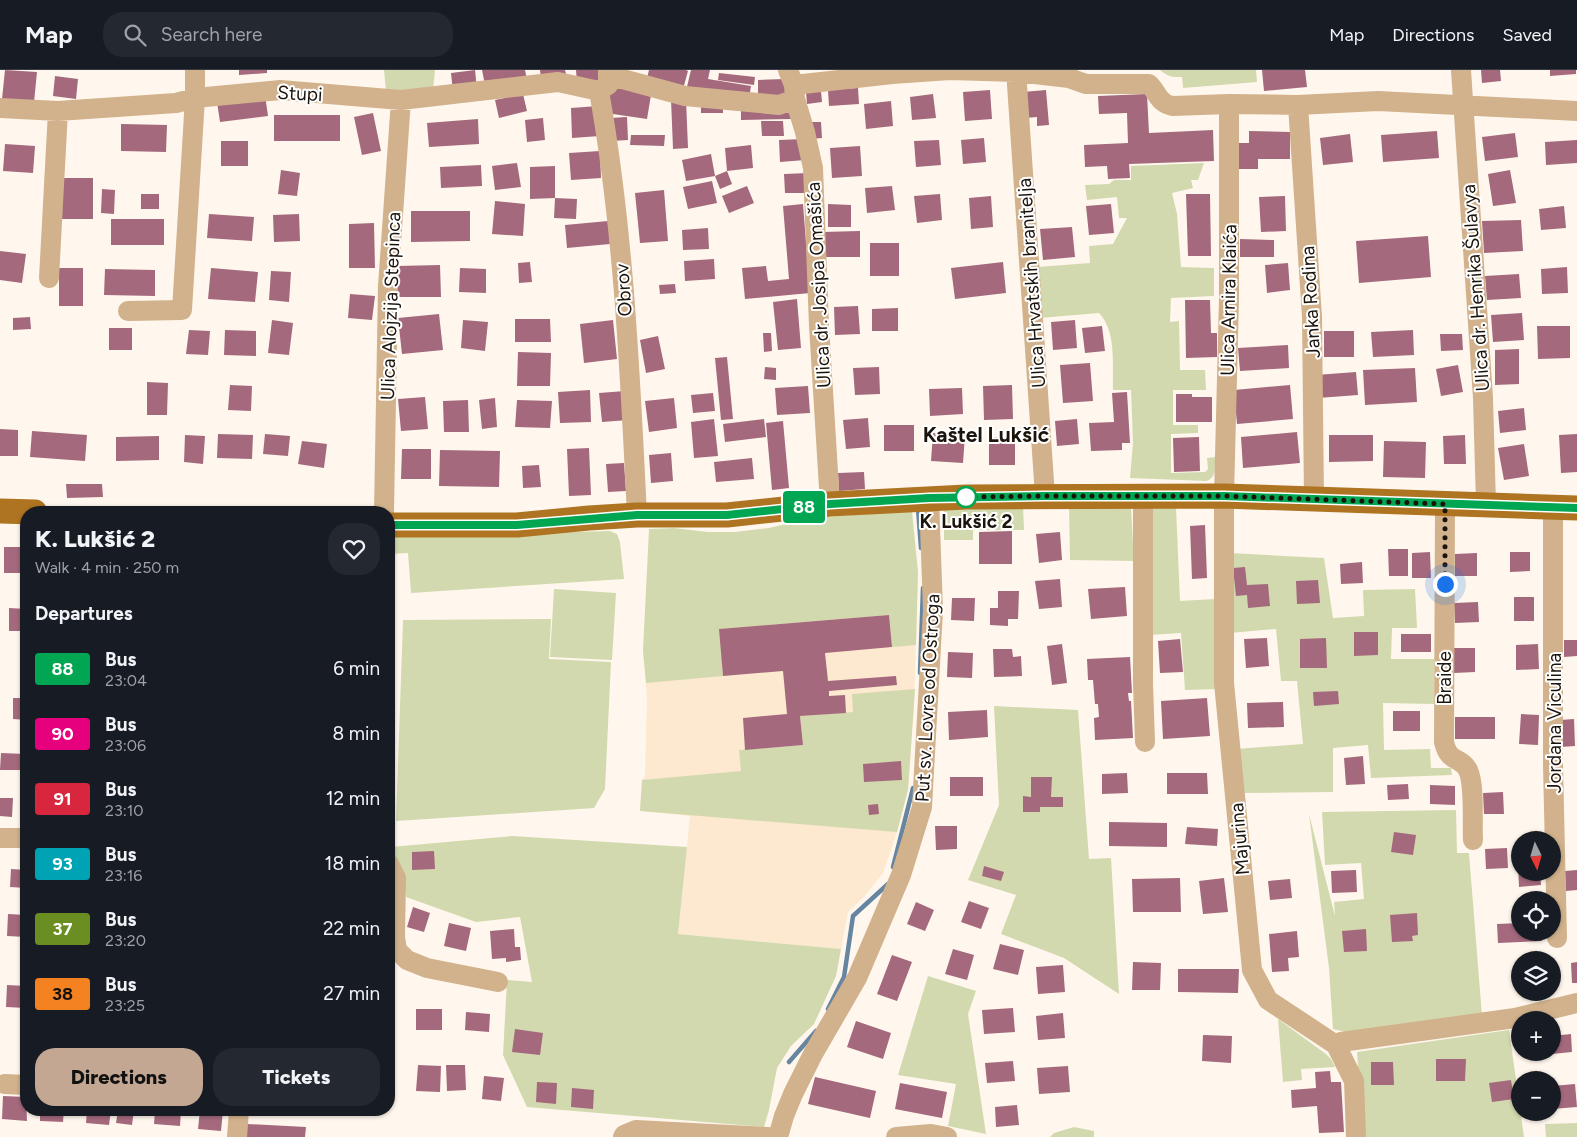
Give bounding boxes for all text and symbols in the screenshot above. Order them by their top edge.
search box [103,12,453,57]
text: Map [25,20,73,49]
icon: search [121,21,149,49]
text: Search here [161,23,262,46]
text: Map [1329,24,1364,46]
text: Directions [1392,24,1474,46]
text: Saved [1502,24,1552,46]
street label: Stupi [277,81,323,106]
street label: Ulica Hrvatskih branitelja [1013,177,1050,389]
street label: Ulica dr. Josipa Omašića [802,181,835,389]
street label: Ulica dr. Henrika Šulavya [1457,184,1494,392]
street label: Ulica Alojzija Stepinca [376,211,405,401]
street label: Ulica Arnira Klaića [1216,224,1241,376]
street label: Janka Rodina [1296,245,1325,359]
street label: Obrov [610,263,637,317]
district label: Kaštel Lukšić [923,422,1050,447]
marker: K. Lukšić 2 [955,486,977,508]
line badge: 88 [782,491,826,523]
text: 88 [793,496,815,518]
place label: K. Lukšić 2 [919,510,1013,533]
button: heart [328,523,380,575]
text: K. Lukšić 2 [35,524,155,553]
text: Walk · 4 min · 250 m [35,558,179,577]
your location [1433,572,1458,597]
street label: Put sv. Lovre od Ostroga [911,593,944,803]
text: Departures [35,602,133,625]
text: Bus [105,648,136,671]
street label: Braide [1433,651,1456,705]
street label: Jordana Viculina [1543,653,1566,793]
text: 6 min [333,657,380,680]
text: 88 [51,658,74,680]
text: 23:04 [105,671,147,690]
text: Bus [105,713,136,736]
text: 8 min [332,722,380,745]
text: 90 [51,723,74,745]
text: 23:06 [105,736,146,755]
text: Bus [105,778,136,801]
text: 12 min [326,787,380,810]
text: 91 [53,788,72,810]
text: 23:10 [105,801,144,820]
street label: Majurina [1225,802,1254,876]
north arrow [1511,831,1561,881]
map controls [1511,831,1561,1121]
text: Bus [105,843,136,866]
text: 18 min [325,852,380,875]
text: 93 [52,853,73,875]
text: 23:16 [105,866,142,885]
button: locate [1511,891,1561,941]
text: Bus [105,908,136,931]
text: 22 min [323,917,380,940]
text: 37 [52,918,73,940]
text: 23:20 [105,931,146,950]
button: layers [1511,951,1561,1001]
text: Bus [105,973,136,996]
text: 27 min [323,982,380,1005]
text: 38 [52,983,73,1005]
text: 23:25 [105,996,145,1015]
button: + [1511,1011,1561,1061]
button: Directions [35,1048,203,1106]
button: Tickets [213,1048,380,1106]
button: − [1511,1071,1561,1121]

